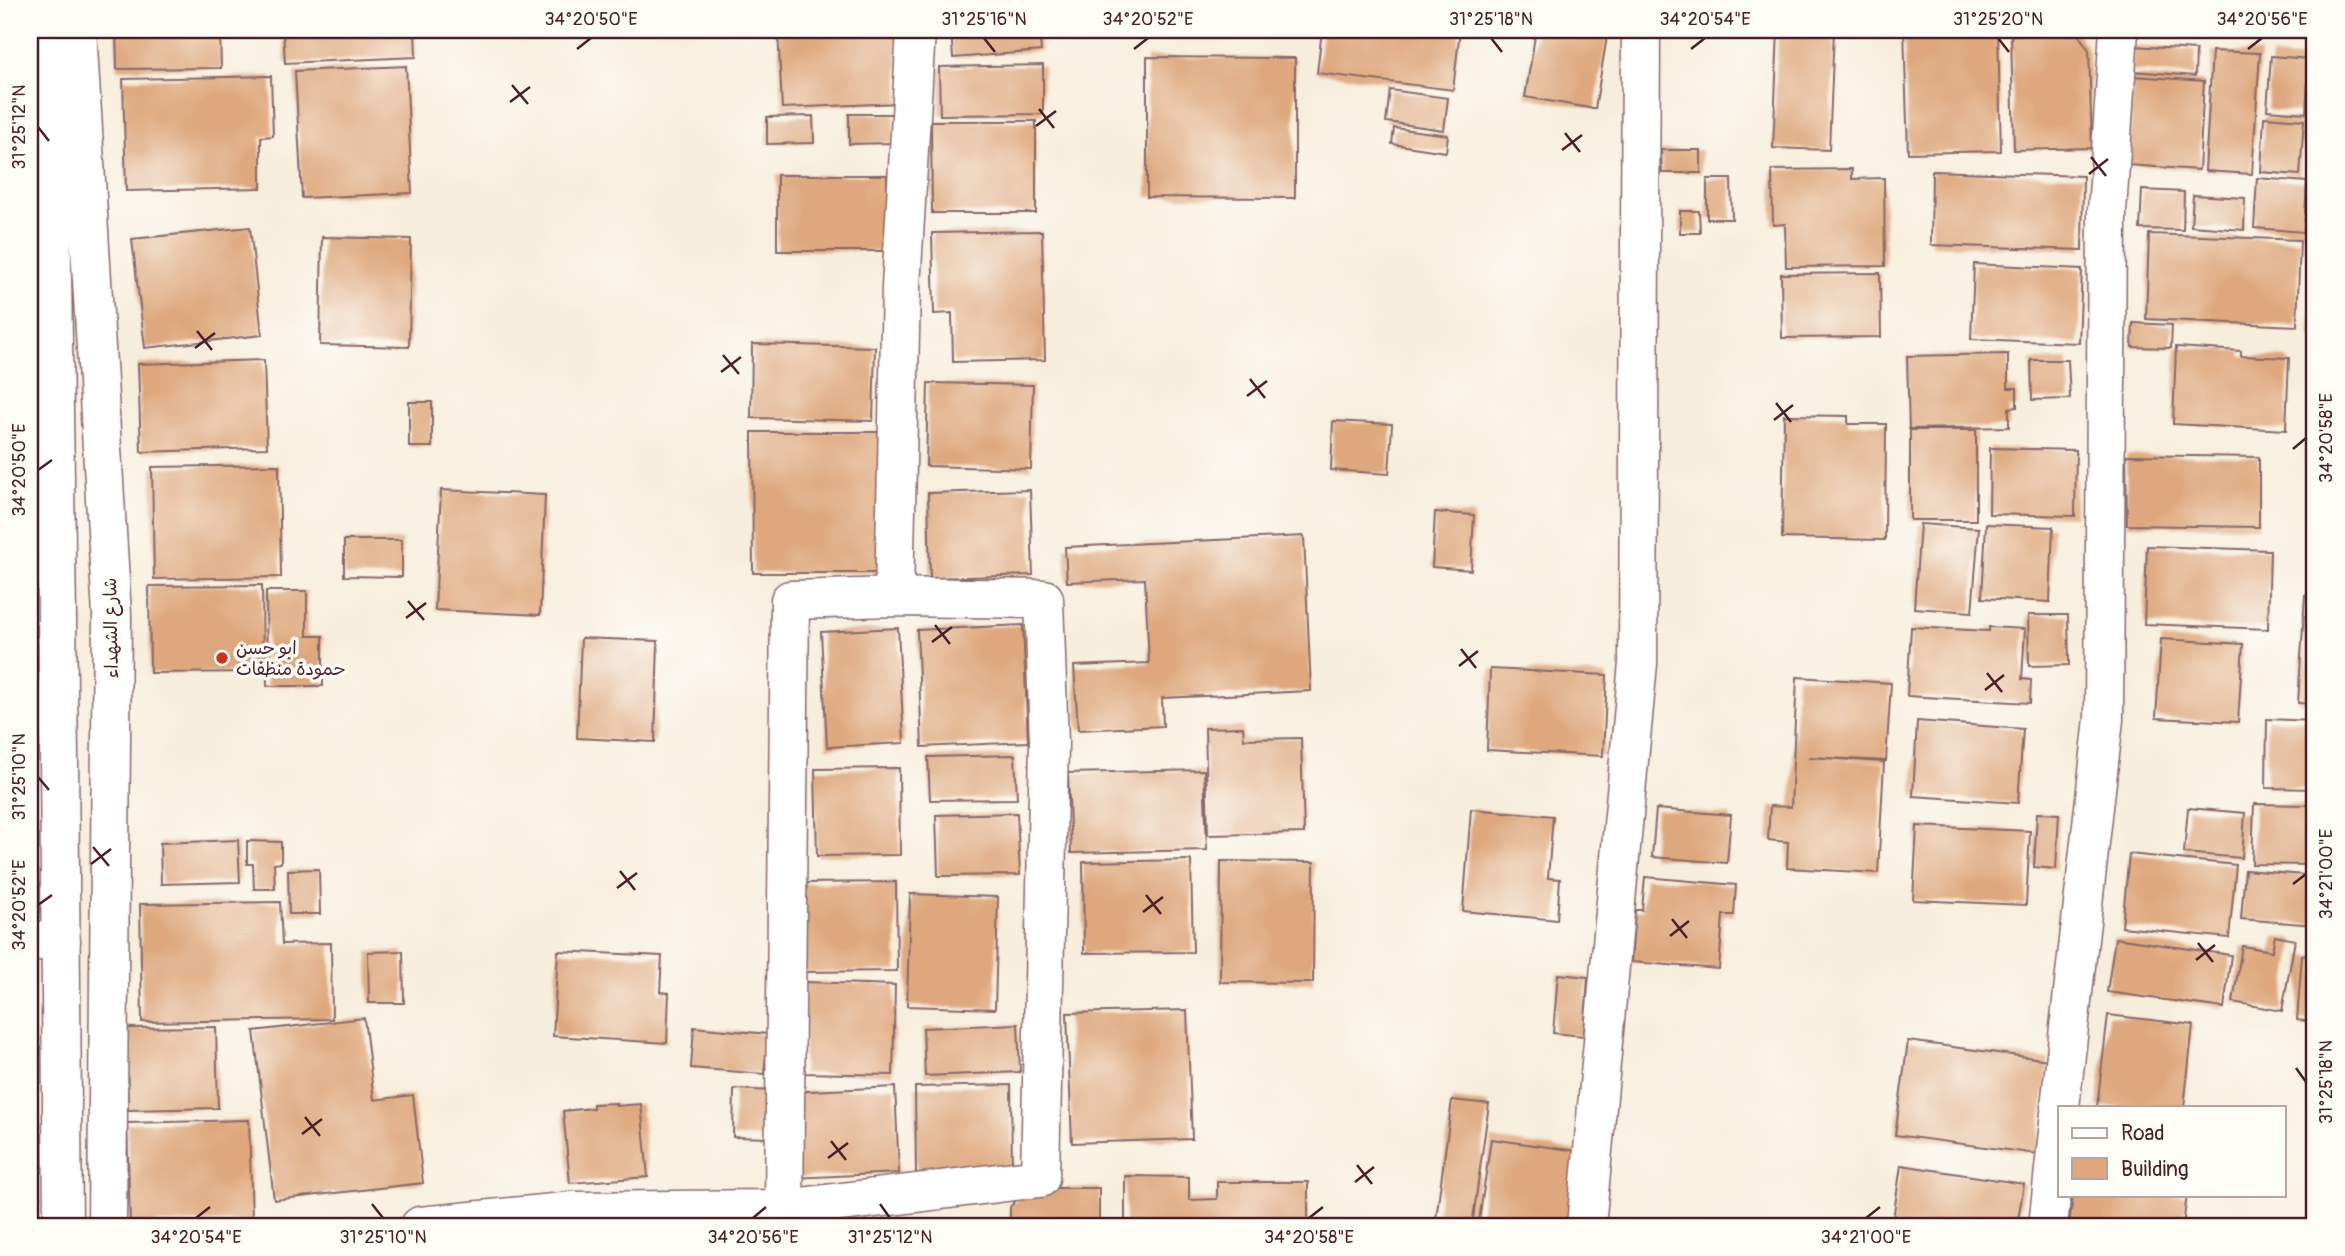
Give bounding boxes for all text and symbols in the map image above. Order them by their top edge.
text: 34°20'50"E [544,8,638,31]
text: 31°25'16"N [941,8,1027,31]
text: 34°20'52"E [1103,8,1193,31]
text: 31°25'18"N [1449,8,1533,31]
text: 34°20'54"E [1659,8,1751,31]
text: 31°25'20"N [1953,8,2043,31]
text: 34°20'56"E [2216,8,2308,31]
text: 31°25'12"N [8,85,31,169]
text: 34°20'58"E [2315,393,2338,483]
text: 34°20'50"E [8,423,31,517]
street label: شارع الشهداء [99,578,124,678]
place label: ابو حسن حمودة منظفات [236,637,345,681]
marker: ابو حسن حمودة منظفات [214,650,230,666]
text: 31°25'10"N [8,733,31,821]
text: 34°21'00"E [2315,829,2338,919]
text: 34°20'52"E [8,860,31,950]
text: 31°25'18"N [2315,1040,2338,1124]
legend [2058,1106,2286,1196]
text: Road [2121,1120,2165,1147]
text: Building [2121,1156,2188,1183]
text: 34°20'54"E [150,1226,242,1249]
text: 31°25'10"N [339,1226,427,1249]
text: 34°20'56"E [707,1226,799,1249]
text: 31°25'12"N [848,1226,932,1249]
text: 34°20'58"E [1264,1226,1354,1249]
text: 34°21'00"E [1821,1226,1911,1249]

